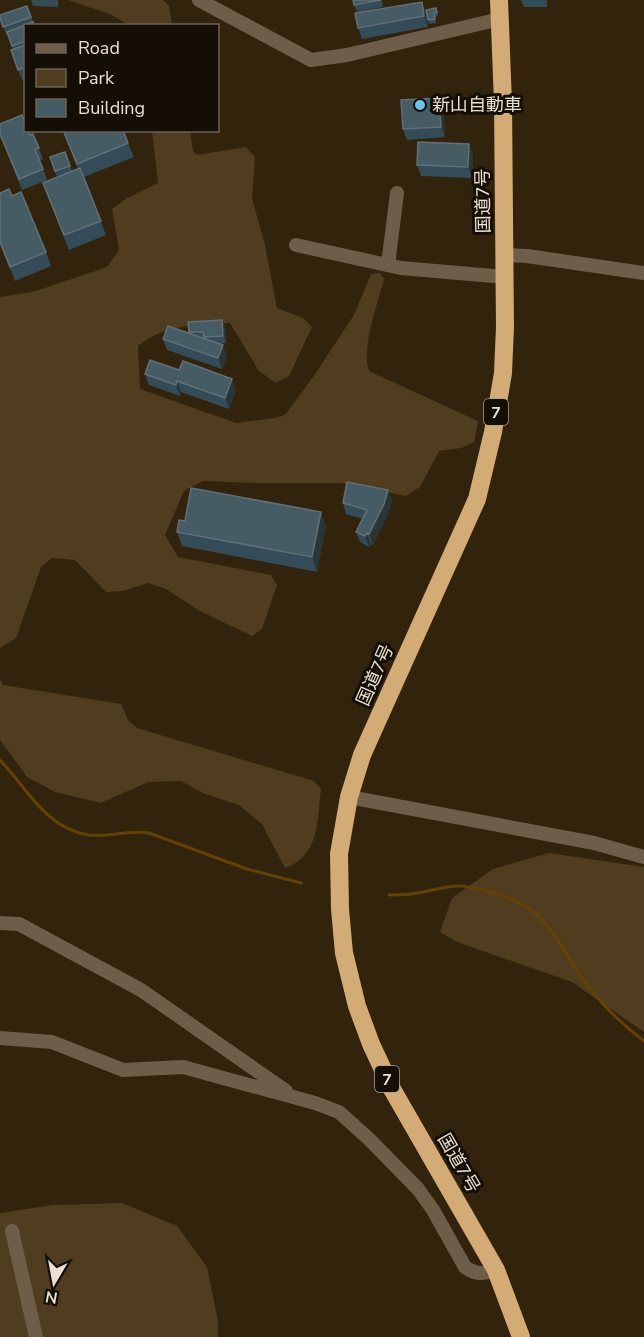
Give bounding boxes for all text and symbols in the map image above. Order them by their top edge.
legend [24,24,219,132]
text: Road [78,36,120,60]
text: Park [78,66,115,90]
place label: 新山自動車 [432,93,522,117]
text: Building [78,96,145,120]
marker: 新山自動車 [413,98,427,112]
street label: 国道7号 [470,168,496,234]
road number: 7 [484,399,508,425]
street label: 国道7号 [351,641,399,709]
road number: 7 [375,1066,399,1092]
street label: 国道7号 [432,1129,486,1197]
north arrow [24,1253,84,1313]
text: N [44,1285,59,1309]

